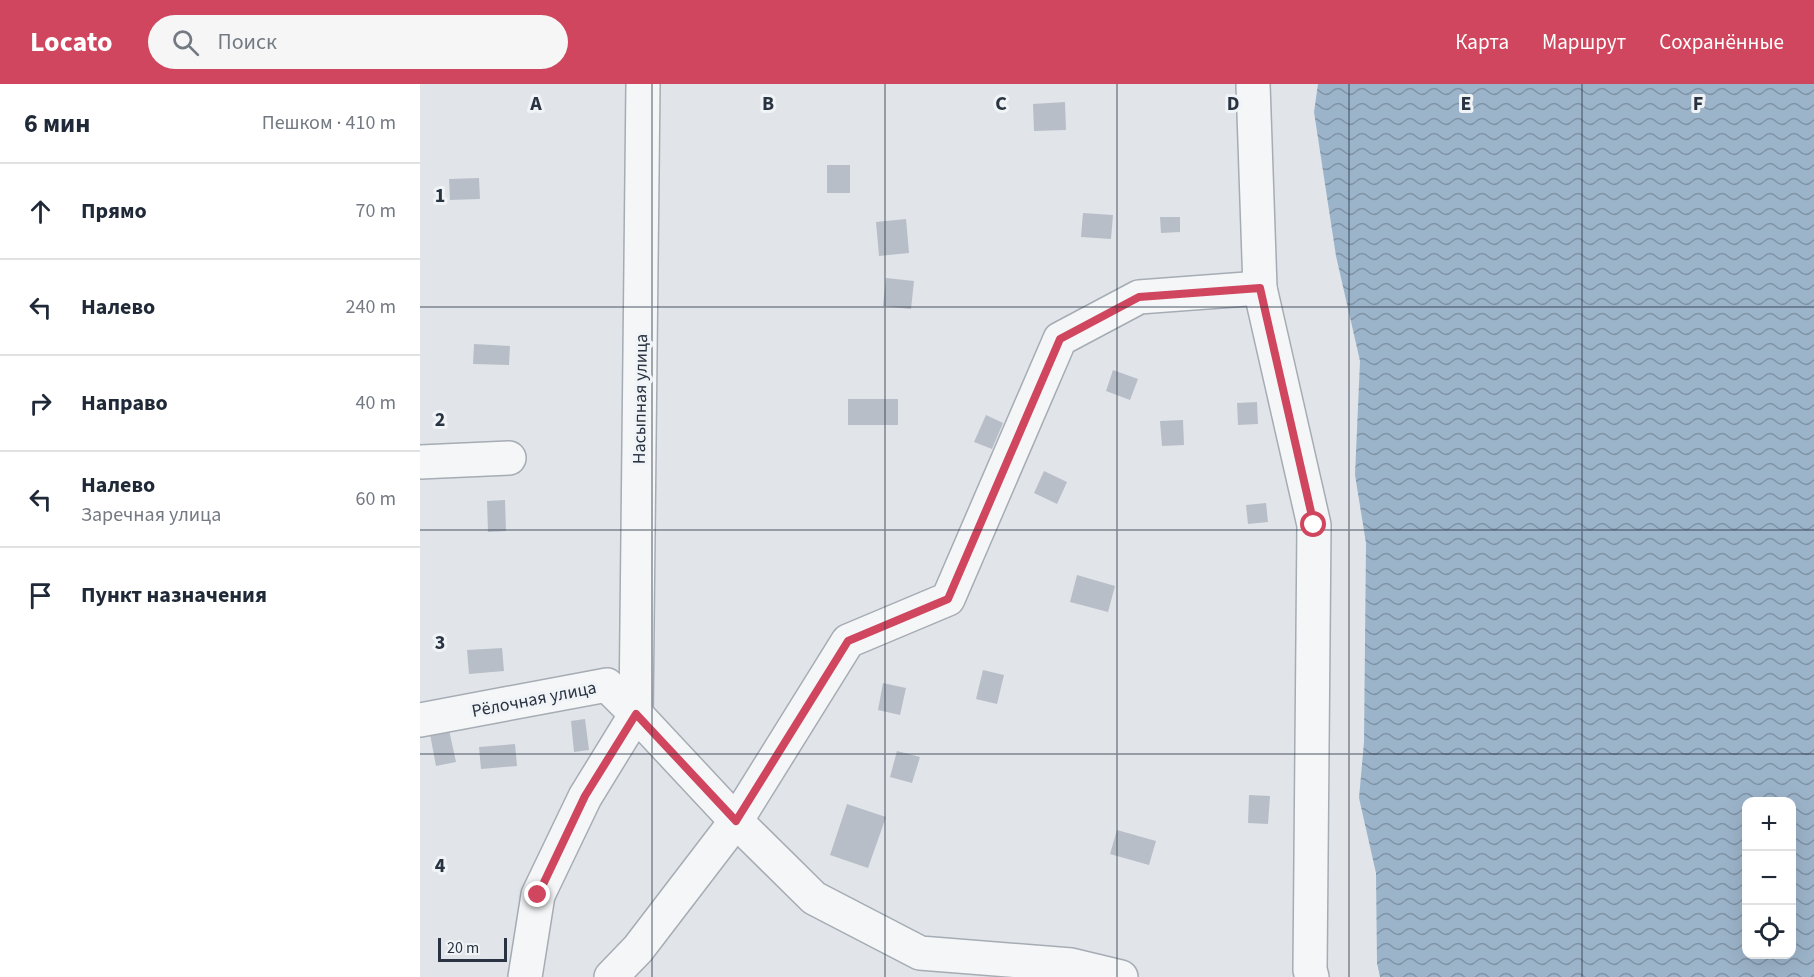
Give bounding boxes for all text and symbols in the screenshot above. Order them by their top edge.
search box [148,15,568,69]
text: Locato [30,22,112,62]
icon: search [169,26,202,59]
text: Поиск [217,26,277,58]
text: Карта [1455,27,1509,57]
text: Маршрут [1542,27,1626,57]
text: Сохранённые [1659,27,1784,57]
text: A [529,90,542,118]
text: B [762,90,774,118]
text: C [995,90,1007,118]
text: D [1227,90,1239,118]
text: E [1461,90,1471,118]
text: F [1693,90,1703,118]
text: 6 мин [24,105,90,142]
text: Пешком · 410 m [262,109,396,137]
text: 1 [435,182,445,210]
icon: ahead [24,195,57,228]
text: Прямо [81,195,147,227]
text: 70 m [356,197,396,225]
icon: left [24,291,57,324]
text: Налево [81,291,155,323]
text: 240 m [346,293,396,321]
street label: Насыпная улица [627,334,654,464]
icon: right [24,387,57,420]
text: Направо [81,387,168,419]
text: 40 m [356,389,396,417]
text: 2 [435,406,445,434]
text: Налево [81,469,155,501]
icon: left [24,483,57,516]
text: 60 m [356,485,396,513]
text: Заречная улица [81,501,221,529]
route start [1300,511,1326,537]
icon: arrive [24,579,57,612]
text: Пункт назначения [81,579,267,611]
text: 3 [435,629,445,657]
street label: Рёлочная улица [470,675,599,724]
map controls [1742,797,1796,959]
button: + [1742,797,1796,851]
button: − [1742,851,1796,905]
text: 4 [435,852,446,880]
route end [524,881,550,907]
button: locate [1742,905,1796,959]
scale bar [438,935,507,962]
text: 20 m [447,937,479,959]

